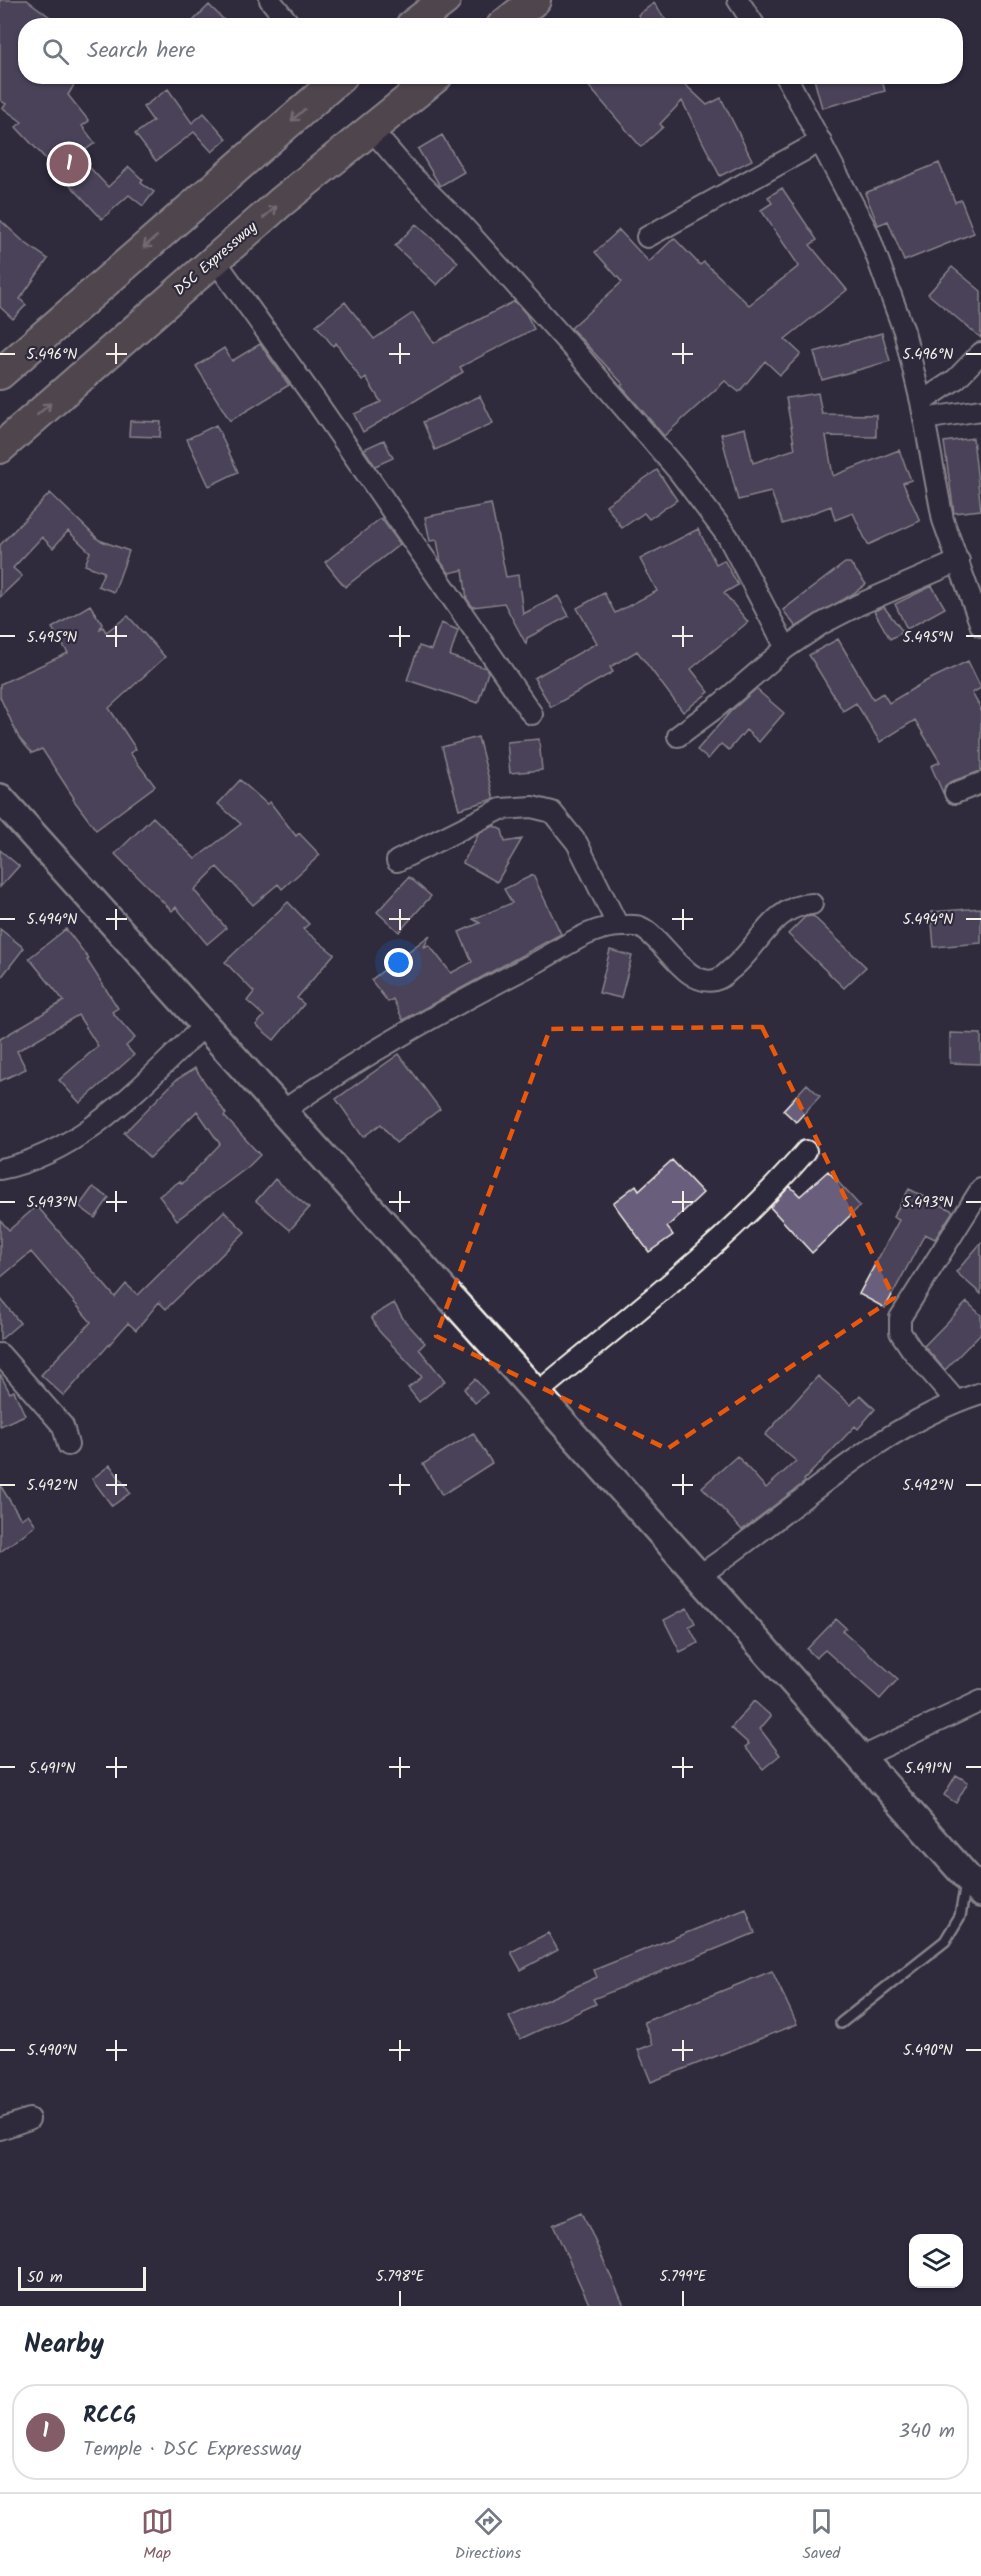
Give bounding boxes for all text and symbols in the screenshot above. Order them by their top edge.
search box [18,18,963,84]
text: Search here [87,34,195,69]
icon: search [39,35,72,68]
one-way arrow [291,108,306,122]
pin: 1 [50,142,88,186]
one-way arrow [262,205,278,218]
street label: DSC Expressway [169,215,264,302]
one-way arrow [142,236,158,249]
text: 5.496°N [27,343,77,367]
text: 5.496°N [903,343,953,367]
one-way arrow [36,402,51,416]
text: 5.495°N [27,626,77,650]
text: 5.495°N [903,626,953,650]
text: 5.494°N [27,908,77,932]
text: 5.494°N [903,908,953,932]
your location [384,948,413,977]
text: 5.493°N [26,1191,78,1215]
text: 5.493°N [902,1191,954,1215]
text: 5.492°N [26,1474,78,1498]
text: 5.492°N [902,1474,954,1498]
text: 5.491°N [28,1757,76,1781]
text: 5.491°N [904,1757,952,1781]
text: 5.490°N [27,2039,77,2063]
text: 5.490°N [903,2039,953,2063]
map controls [909,2234,963,2288]
button: layers [909,2234,963,2288]
scale bar [18,2264,146,2292]
text: 50 m [27,2265,63,2290]
text: 5.798°E [376,2265,426,2289]
text: 5.799°E [659,2265,708,2289]
text: Nearby [24,2324,104,2366]
text: RCCG [83,2399,137,2434]
text: 1 [42,2416,49,2448]
text: 340 m [899,2416,955,2448]
text: Temple · DSC Expressway [83,2434,301,2466]
tab: Map [141,2505,174,2566]
tab: Directions [455,2505,521,2566]
tab: Saved [802,2505,840,2566]

